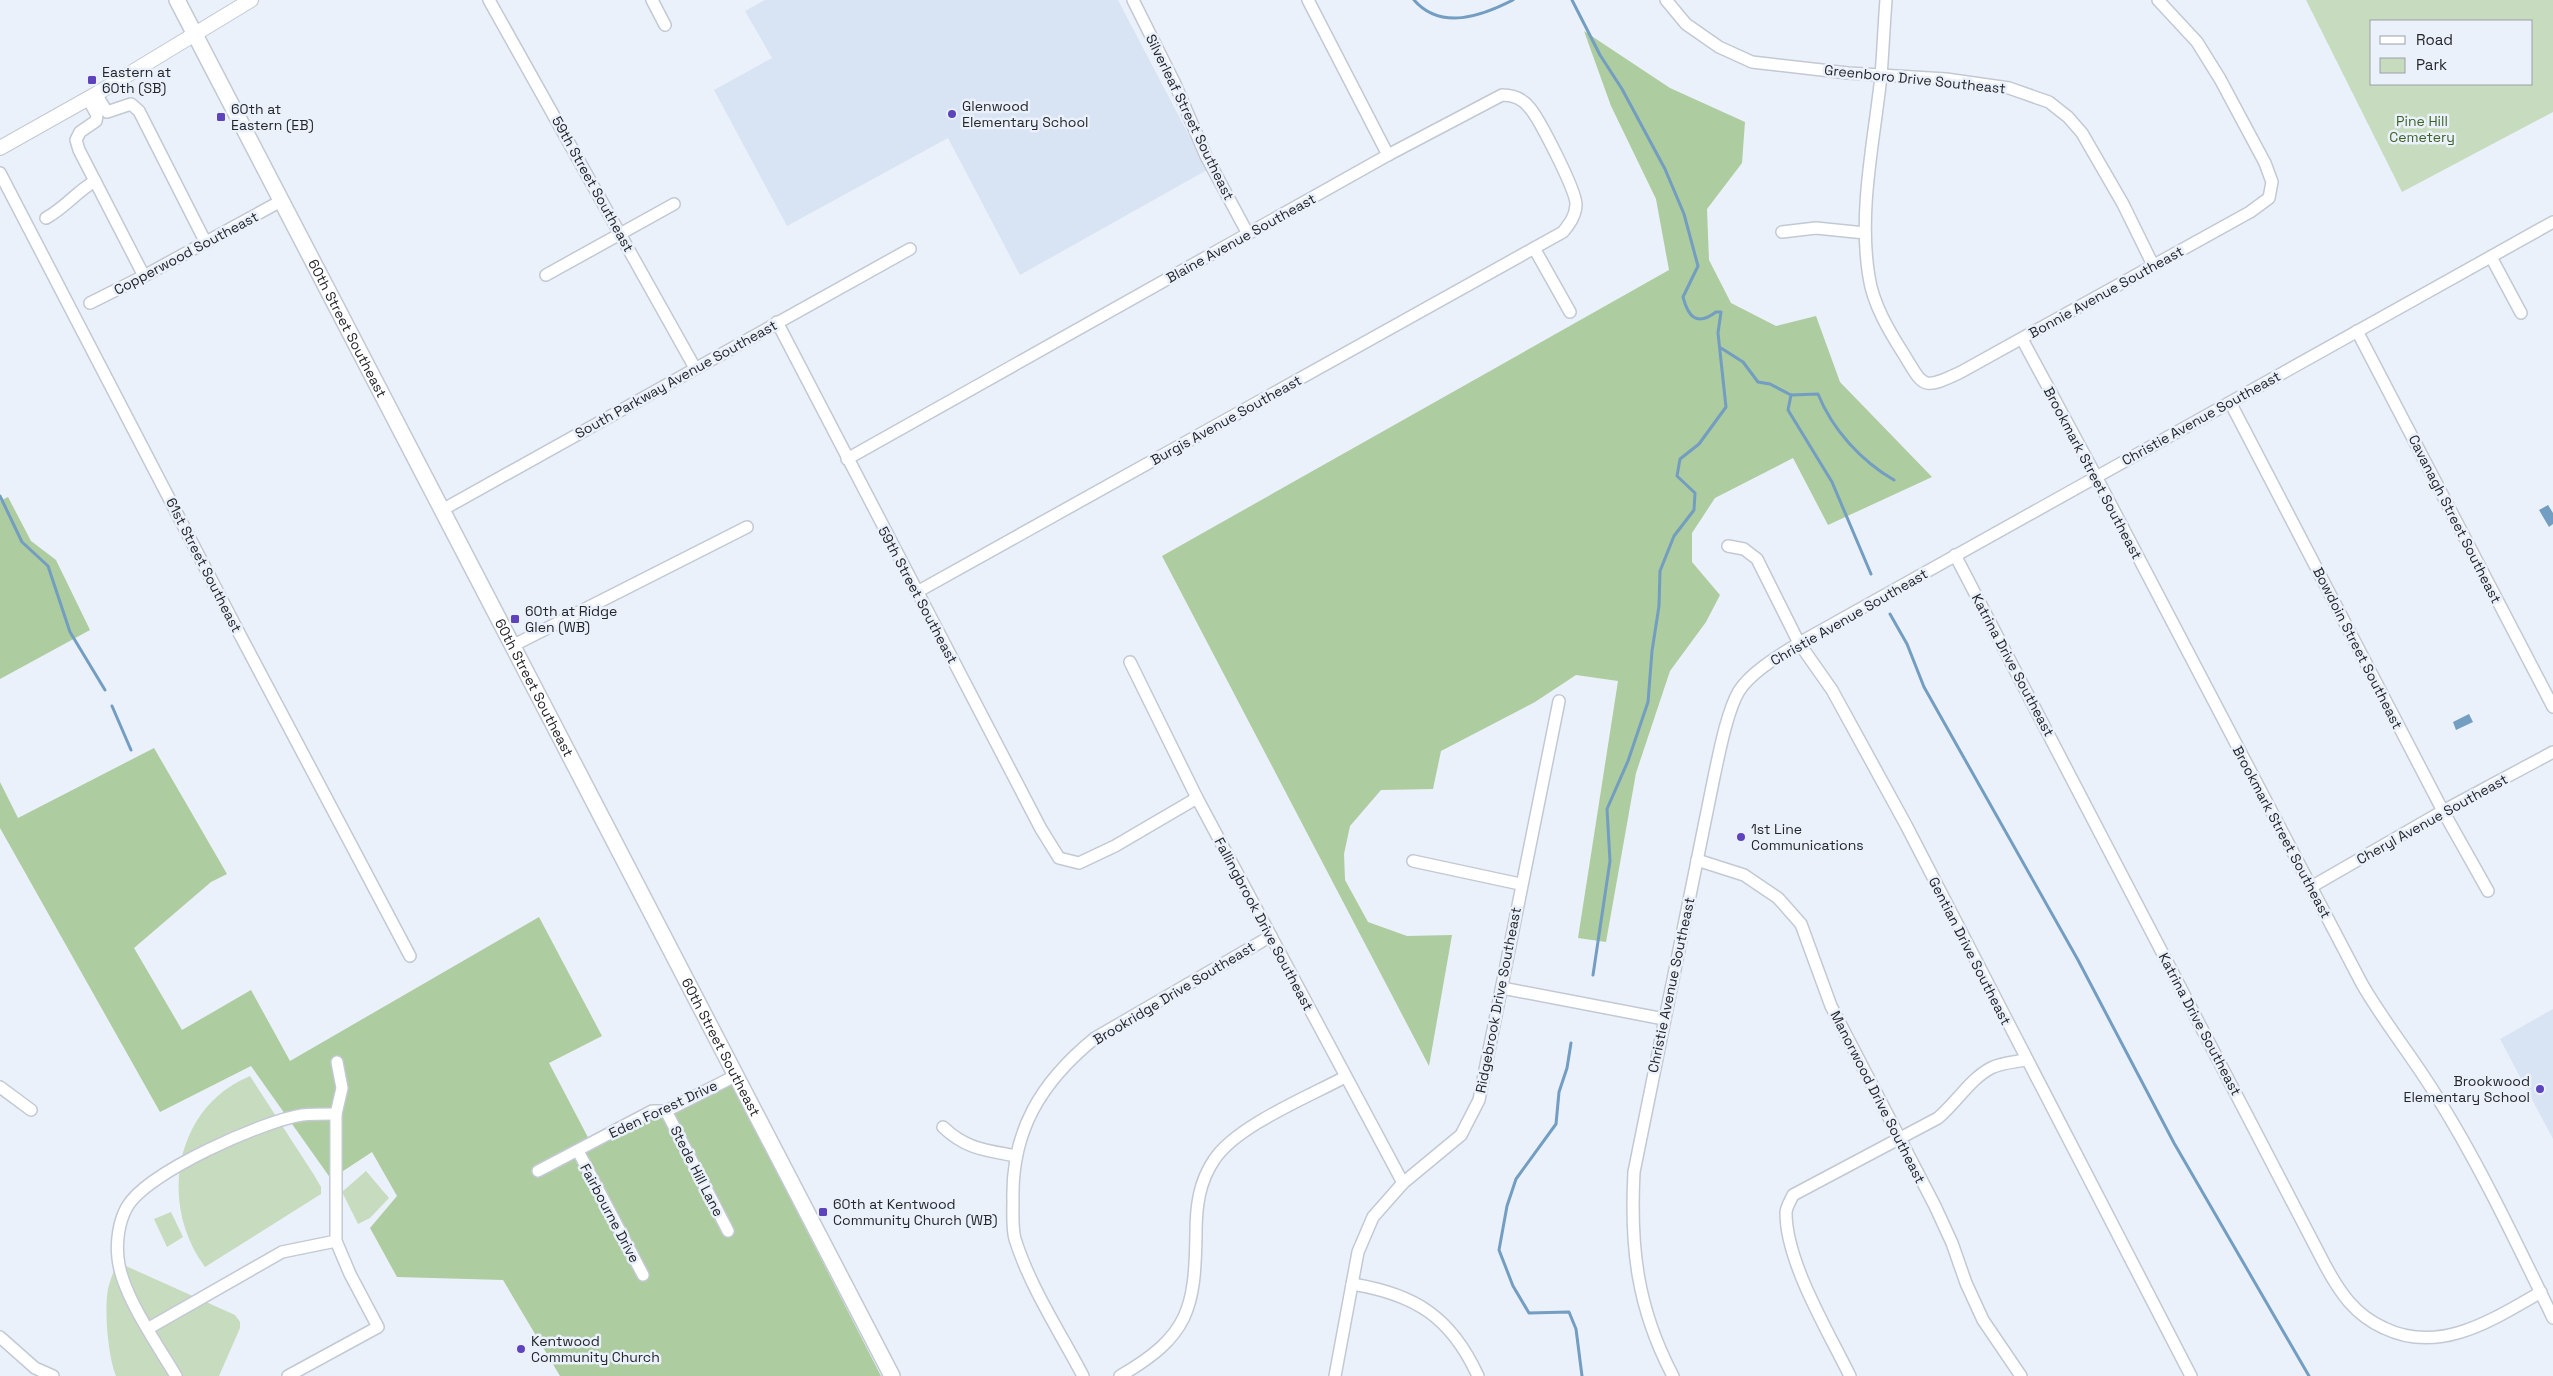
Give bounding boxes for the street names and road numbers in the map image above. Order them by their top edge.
street label: Silverleaf Street Southeast [1142,31,1238,203]
street label: Greenboro Drive Southeast [1823,61,2007,97]
street label: 59th Street Southeast [548,113,638,255]
street label: Blaine Avenue Southeast [1163,189,1319,287]
street label: Copperwood Southeast [111,207,261,299]
street label: Bonnie Avenue Southeast [2026,242,2186,342]
street label: 60th Street Southeast [304,256,391,401]
street label: South Parkway Avenue Southeast [572,316,780,442]
street label: Christie Avenue Southeast [2118,367,2284,469]
street label: Burgis Avenue Southeast [1147,371,1305,469]
street label: Brookmark Street Southeast [2040,384,2146,562]
street label: Cavanagh Street Southeast [2405,432,2505,606]
street label: 61st Street Southeast [162,495,246,635]
street label: 59th Street Southeast [874,523,962,667]
street label: Christie Avenue Southeast [1767,564,1931,670]
street label: Bowdoin Street Southeast [2309,564,2407,732]
street label: Katrina Drive Southeast [1968,590,2058,740]
street label: 60th Street Southeast [491,615,578,760]
street label: Brookmark Street Southeast [2229,743,2335,921]
street label: Cheryl Avenue Southeast [2353,770,2511,868]
street label: Fallingbrook Drive Southeast [1211,834,1317,1014]
street label: Gentian Drive Southeast [1925,874,2015,1028]
street label: Christie Avenue Southeast [1644,896,1698,1074]
street label: Ridgebrook Drive Southeast [1471,906,1525,1094]
street label: Brookridge Drive Southeast [1090,937,1258,1049]
street label: Katrina Drive Southeast [2155,949,2245,1099]
street label: 60th Street Southeast [678,975,764,1119]
street label: Manorwood Drive Southeast [1826,1008,1930,1186]
street label: Eden Forest Drive [606,1076,720,1142]
street label: Stede Hill Lane [666,1123,728,1219]
street label: Fairbourne Drive [576,1160,644,1266]

